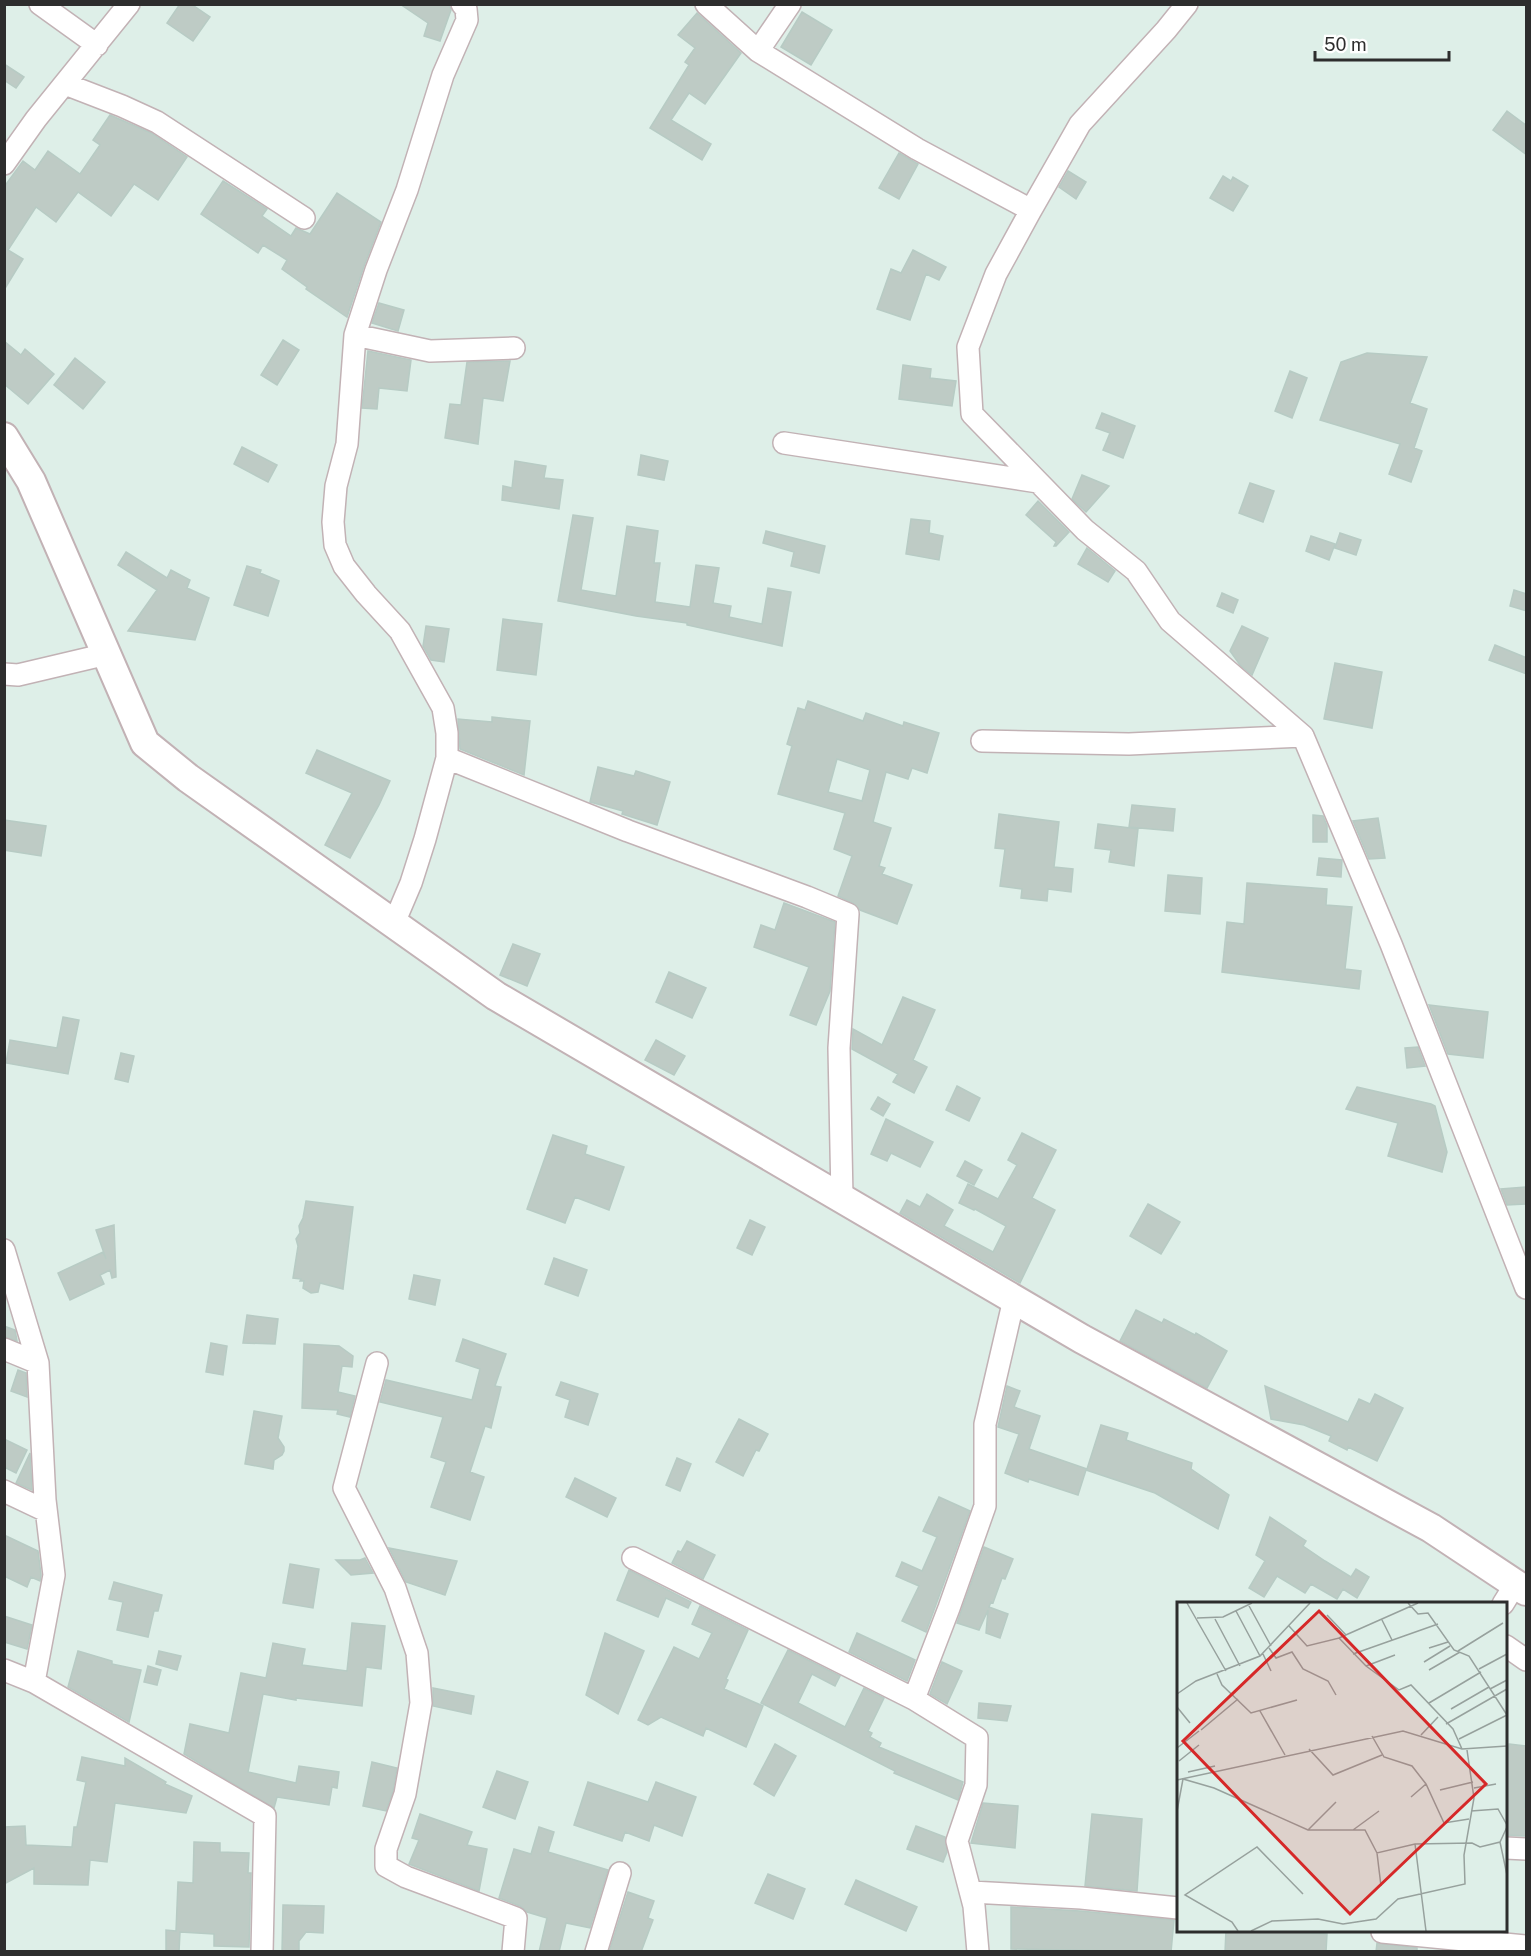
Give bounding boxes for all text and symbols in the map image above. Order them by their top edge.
scale bar [1315,24,1448,62]
text: 50 m [1324,34,1367,55]
inset map [1177,1602,1507,1932]

